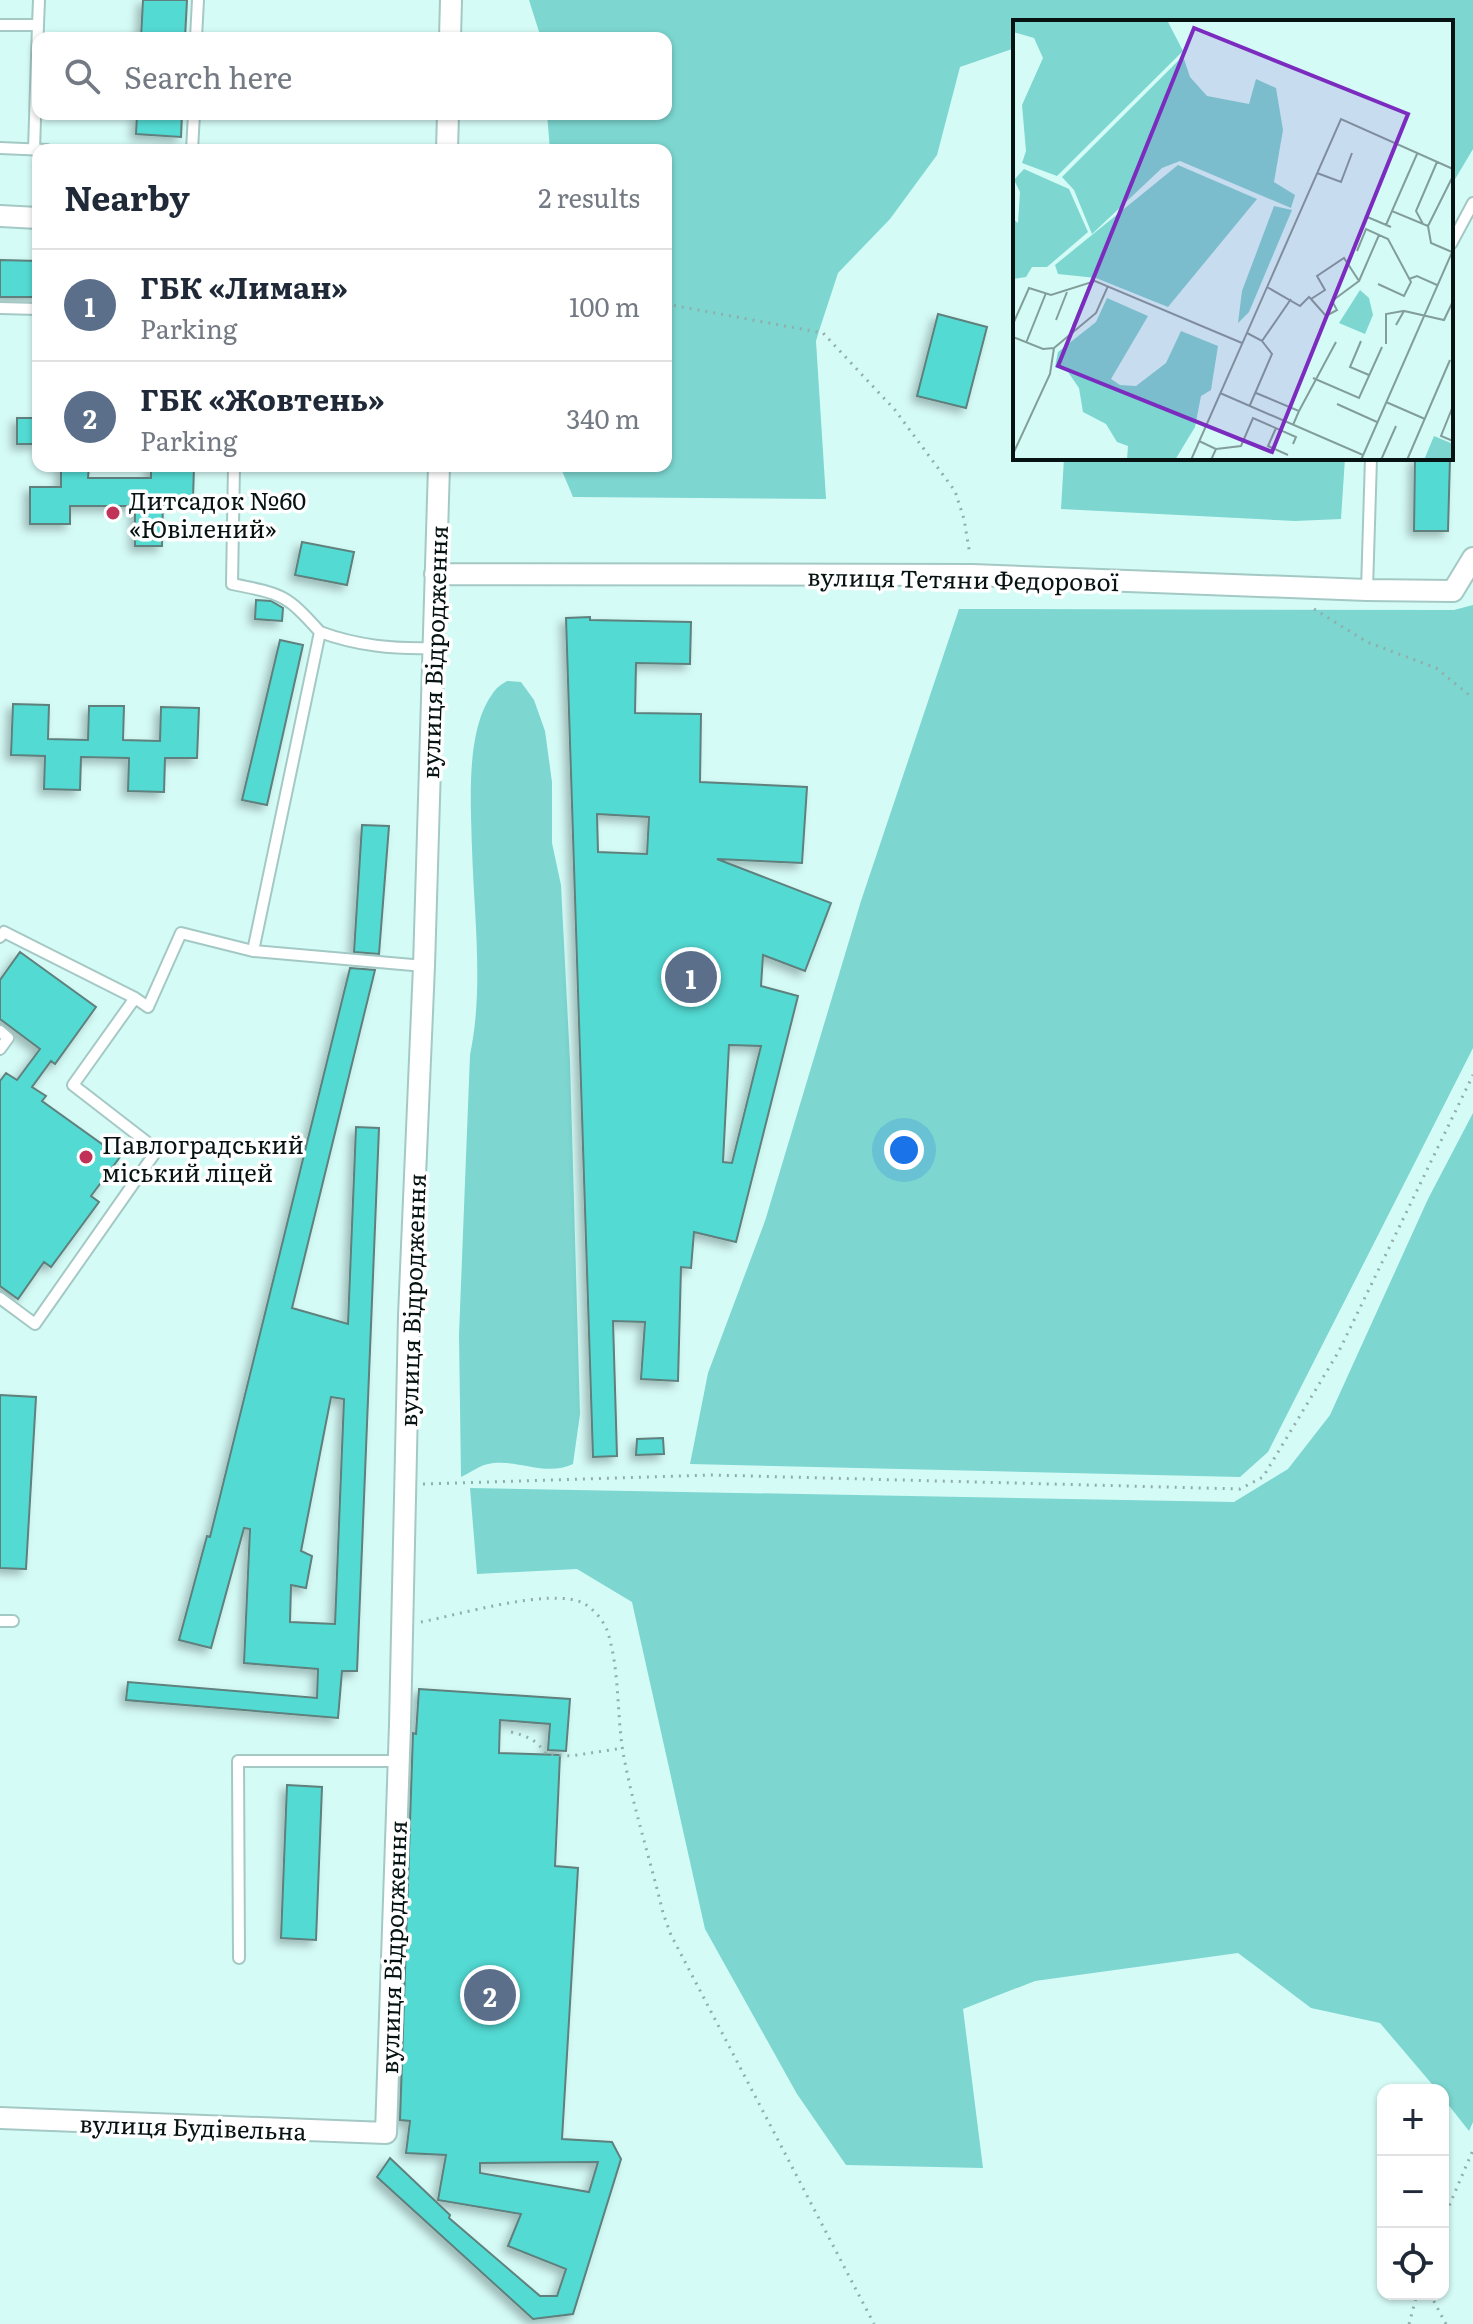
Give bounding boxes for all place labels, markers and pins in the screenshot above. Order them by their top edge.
place label: Дитсадок №60 «Ювілений» [129,482,306,545]
marker: Дитсадок №60 «Ювілений» [104,504,122,522]
pin: 1 [665,947,717,1007]
place label: Павлоградський міський ліцей [102,1126,304,1189]
marker: Павлоградський міський ліцей [77,1148,95,1166]
pin: 2 [464,1965,516,2025]

